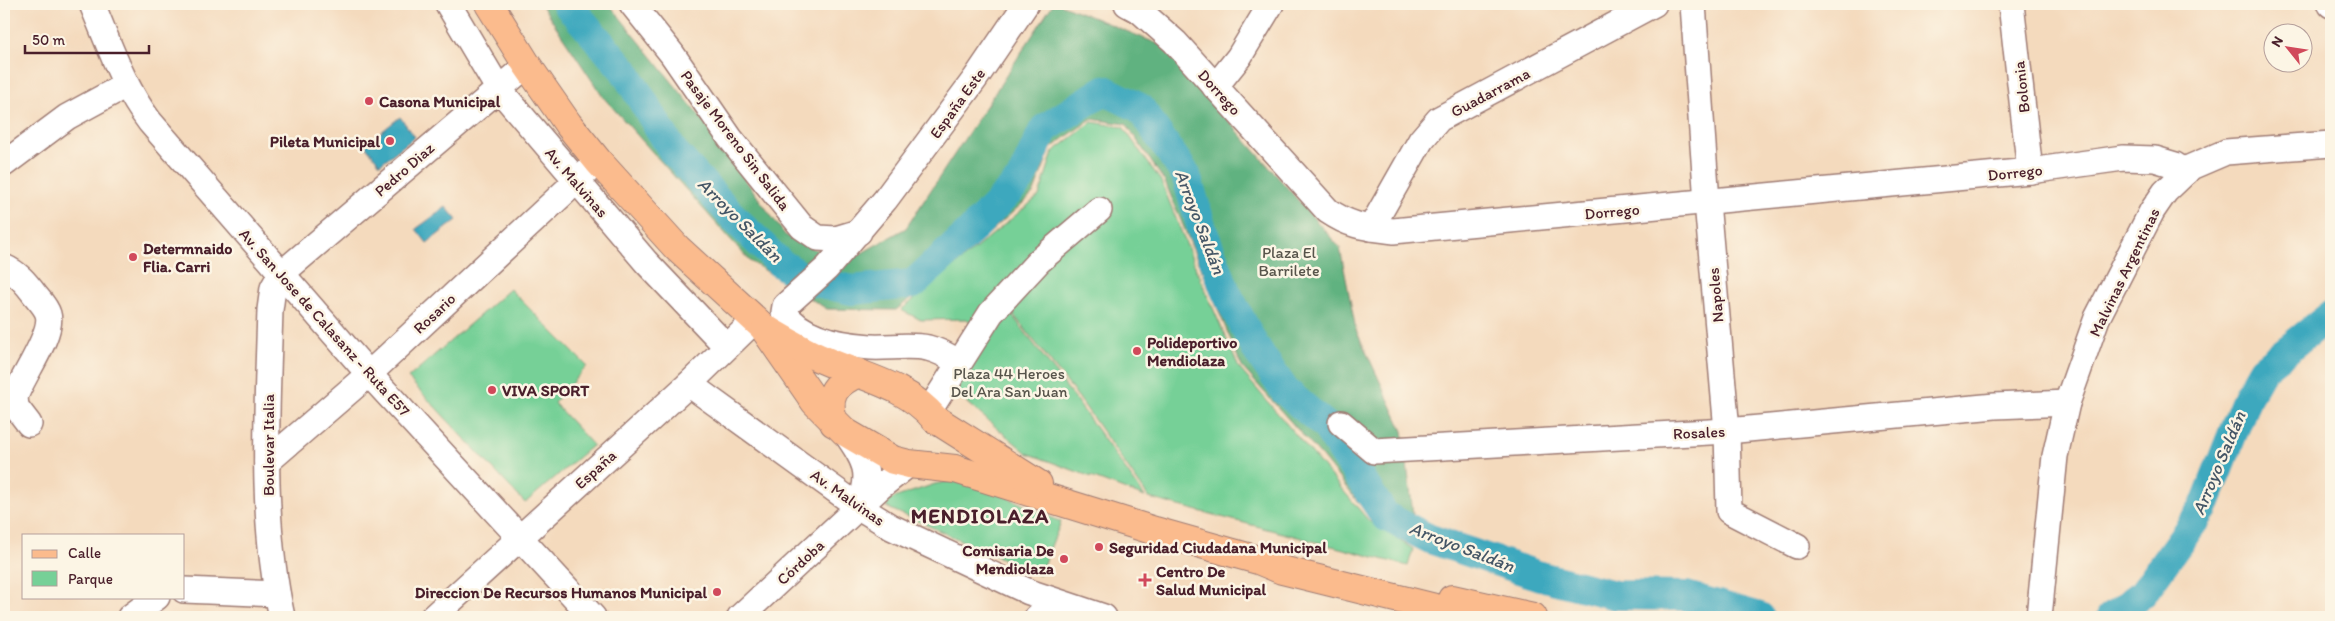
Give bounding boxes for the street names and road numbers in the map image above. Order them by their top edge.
street label: Bolonia [2009,59,2034,114]
street label: España Este [925,64,989,142]
street label: Guadarrama [1447,64,1533,121]
street label: Pasaje Moreno Sin Salida [677,66,795,215]
street label: Dorrego [1194,66,1245,119]
street label: Pedro Diaz [371,138,438,200]
street label: Av. Malvinas [541,144,612,221]
street label: Dorrego [1987,160,2043,185]
street label: Dorrego [1584,200,1640,223]
street label: Malvinas Argentinas [2085,205,2164,340]
street label: Av. San Jose de Calasanz - Ruta E57 [235,225,414,420]
street label: Napoles [1704,267,1727,323]
street label: Rosario [409,289,459,338]
street label: Boulevar Italia [259,393,278,496]
street label: Rosales [1672,422,1726,443]
street label: España [571,446,620,493]
street label: Av. Malvinas [807,465,889,530]
street label: Córdoba [773,536,828,589]

